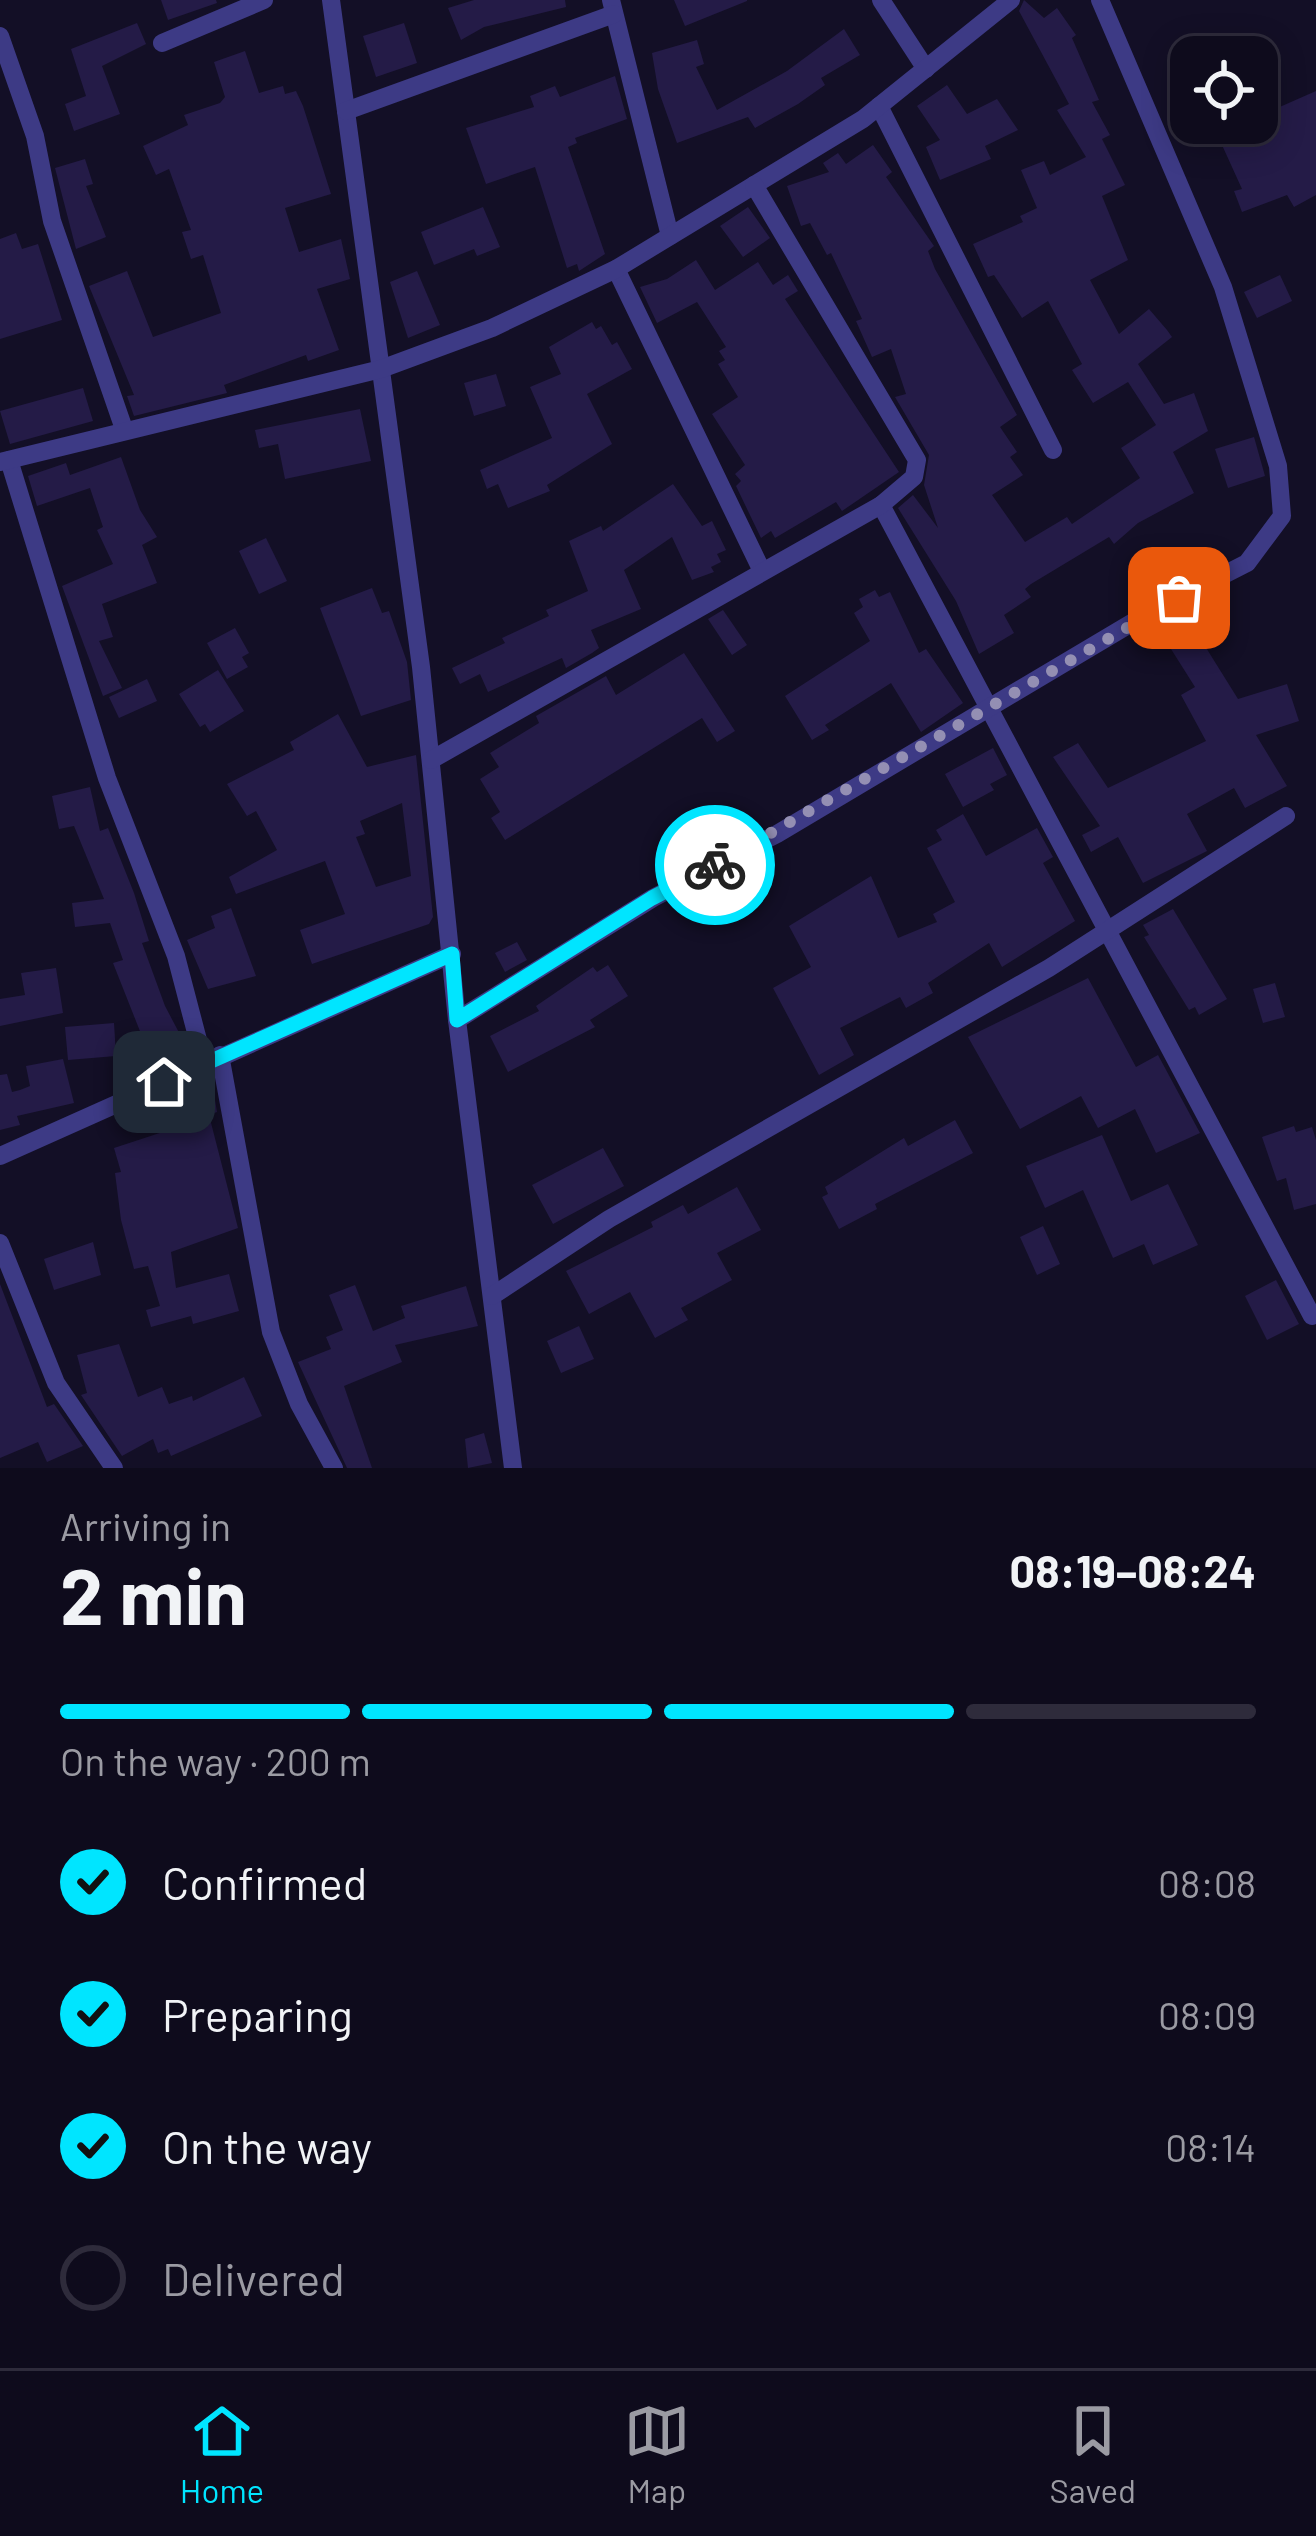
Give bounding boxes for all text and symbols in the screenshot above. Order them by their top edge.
map controls [1170,36,1278,144]
button: locate [1170,36,1278,144]
pin [1128,547,1230,649]
icon: bag [1146,565,1212,631]
courier [655,805,775,925]
icon: bike [682,832,748,898]
pin [113,1031,215,1133]
icon: home [131,1049,197,1115]
text: Arriving in [60,1502,231,1549]
text: 08:19–08:24 [1010,1543,1256,1597]
text: 2 min [60,1547,247,1641]
text: On the way · 200 m [60,1737,371,1784]
icon: check [60,1849,126,1915]
text: Confirmed [162,1855,367,1909]
text: 08:08 [1158,1859,1256,1906]
icon: check [60,1981,126,2047]
text: Preparing [162,1987,353,2041]
text: 08:09 [1158,1991,1256,2038]
icon: check [60,2113,126,2179]
text: On the way [162,2119,372,2173]
text: 08:14 [1165,2123,1256,2170]
text: Delivered [162,2251,345,2305]
tab: Home [180,2398,264,2510]
tab: Map [624,2398,690,2510]
tab: Saved [1050,2398,1136,2510]

